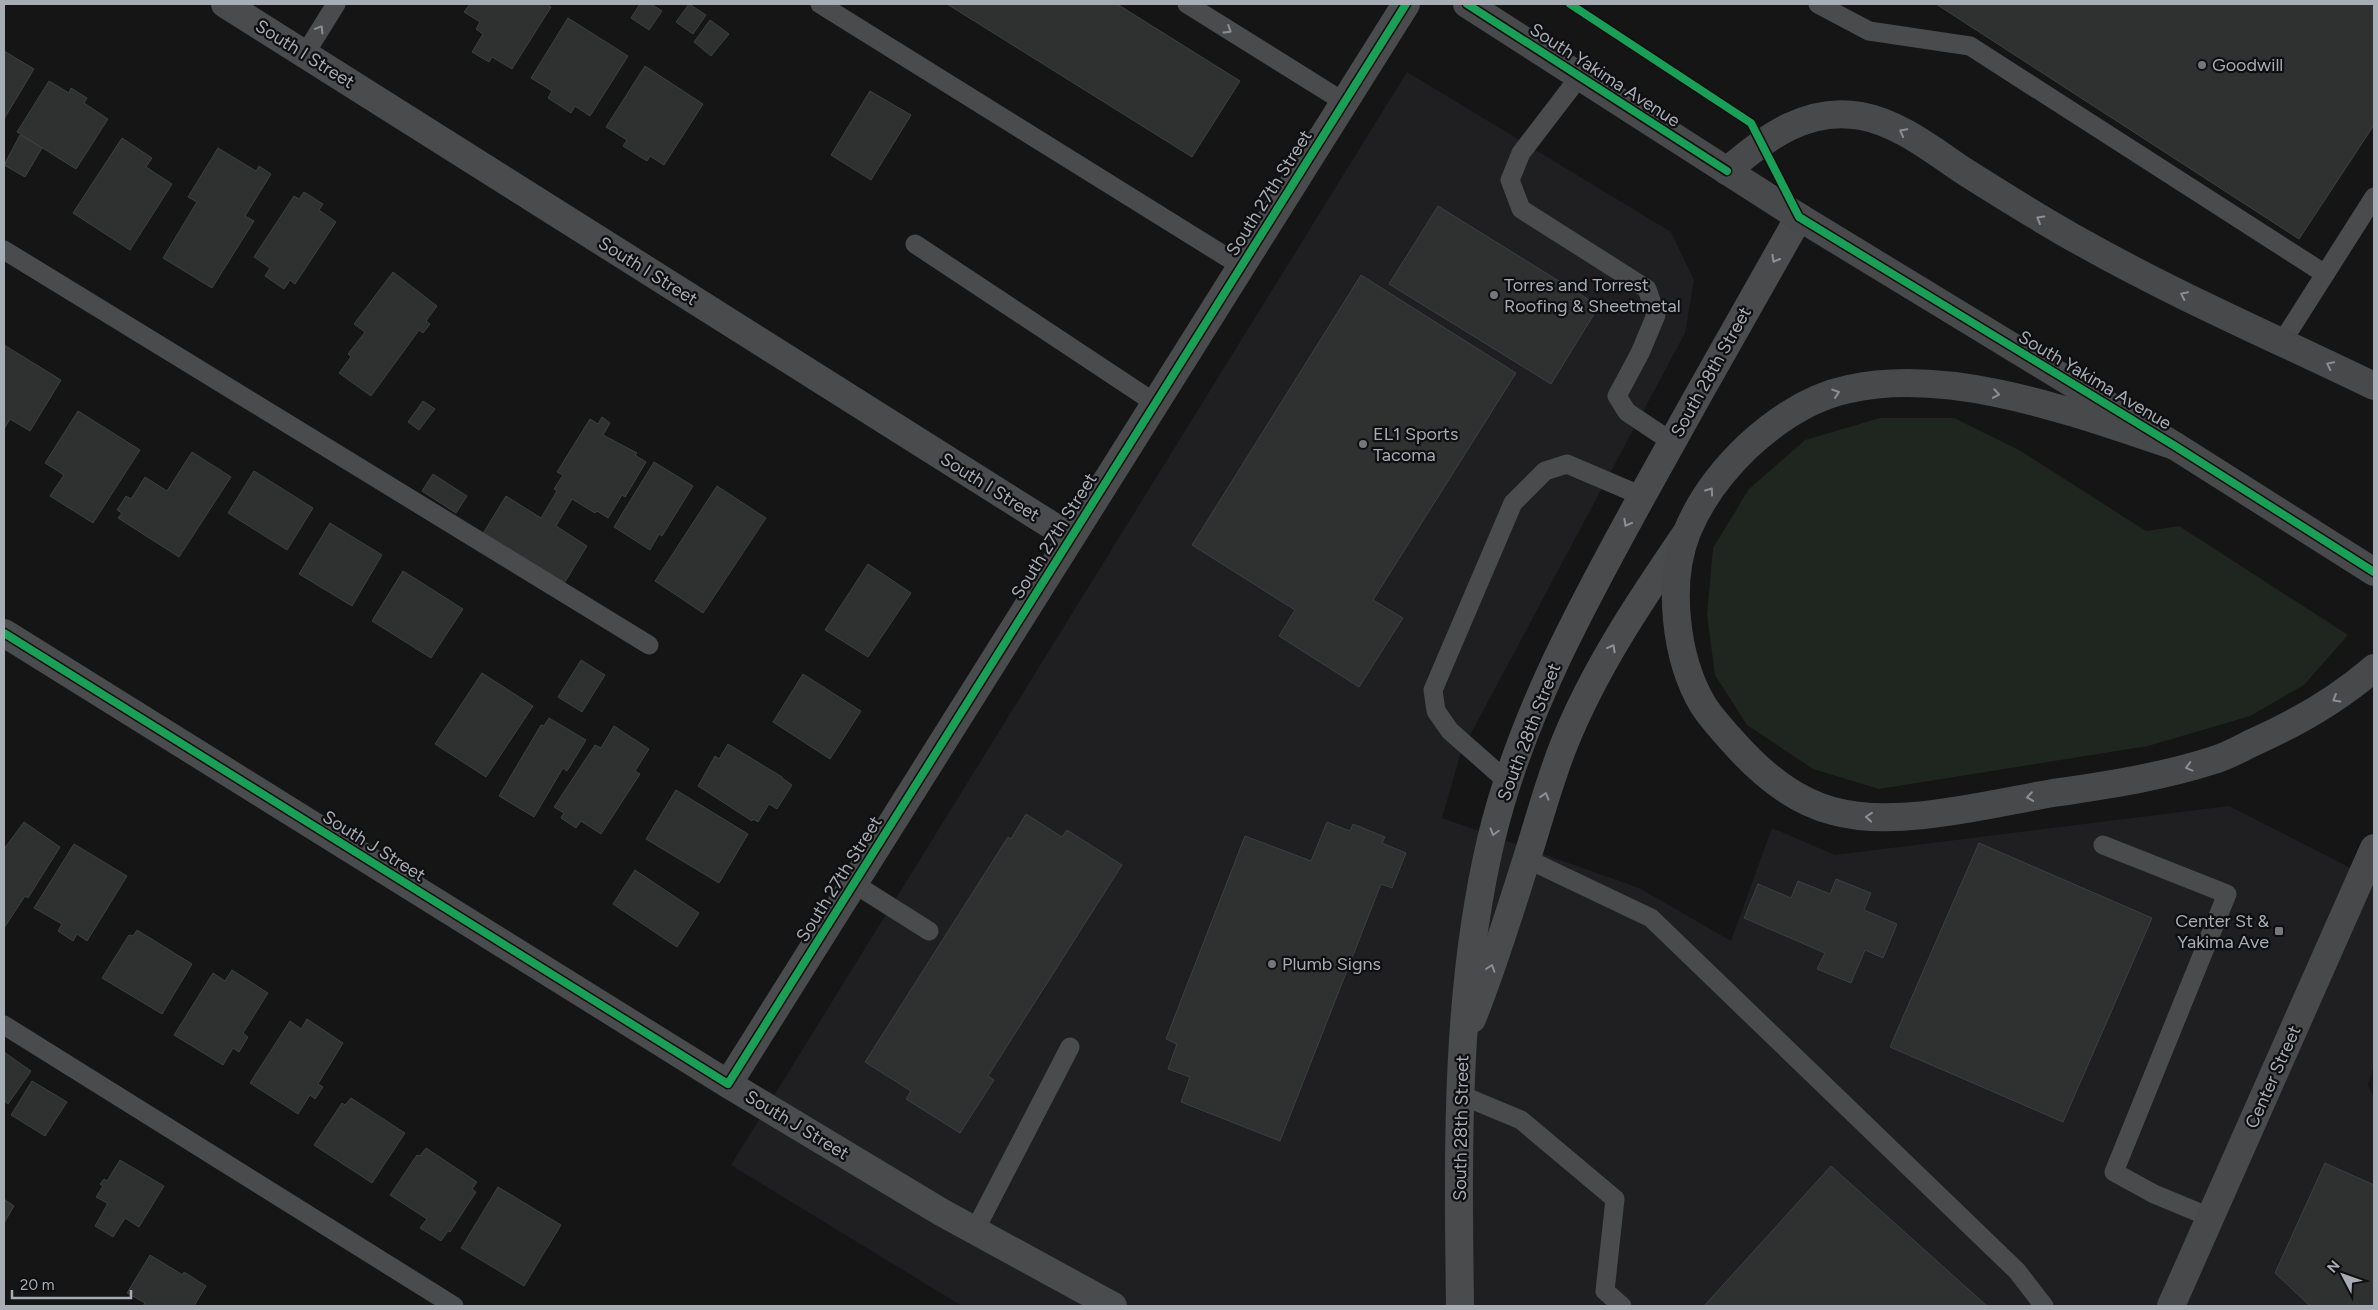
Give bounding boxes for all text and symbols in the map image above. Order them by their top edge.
street label: South I Street [251,15,359,93]
street label: South Yakima Avenue [1526,18,1684,132]
one-way arrow [1223,23,1232,33]
one-way arrow [314,26,324,35]
place label: Goodwill [2212,54,2283,76]
marker: Goodwill [2196,59,2208,71]
street label: South 27th Street [1221,126,1317,260]
one-way arrow [1899,129,1908,139]
one-way arrow [2037,215,2046,225]
street label: South I Street [594,232,702,310]
one-way arrow [1771,254,1781,263]
place label: Torres and Torrest Roofing & Sheetmetal [1504,274,1681,317]
marker: Torres and Torrest Roofing & Sheetmetal [1488,289,1500,301]
one-way arrow [2180,291,2189,301]
street label: South 28th Street [1666,303,1756,441]
street label: South Yakima Avenue [2015,326,2176,434]
one-way arrow [2326,361,2335,371]
one-way arrow [1831,389,1839,399]
one-way arrow [1992,389,2001,399]
place label: EL1 Sports Tacoma [1373,423,1458,466]
marker: EL1 Sports Tacoma [1357,438,1369,450]
street label: South I Street [936,448,1044,526]
street label: South 27th Street [1006,469,1102,603]
one-way arrow [1704,487,1713,497]
one-way arrow [1623,518,1633,527]
one-way arrow [1606,645,1616,654]
street label: South 28th Street [1493,660,1565,804]
one-way arrow [2333,692,2342,702]
one-way arrow [2185,761,2194,772]
one-way arrow [2025,792,2034,802]
one-way arrow [1540,793,1550,801]
street label: South J Street [319,806,430,886]
street label: South 27th Street [791,812,887,946]
one-way arrow [1865,812,1873,823]
one-way arrow [1489,827,1499,836]
place label: Center St & Yakima Ave [2175,910,2269,953]
marker: Center St & Yakima Ave [2273,925,2285,937]
place label: Plumb Signs [1282,953,1381,975]
marker: Plumb Signs [1266,958,1278,970]
one-way arrow [1486,964,1496,973]
street label: Center Street [2241,1022,2306,1132]
street label: South 28th Street [1449,1055,1473,1201]
street label: South J Street [741,1085,853,1165]
north arrow [2318,1250,2368,1300]
text: N [2324,1257,2344,1276]
scale bar [12,1268,131,1300]
text: 20 m [20,1276,54,1294]

